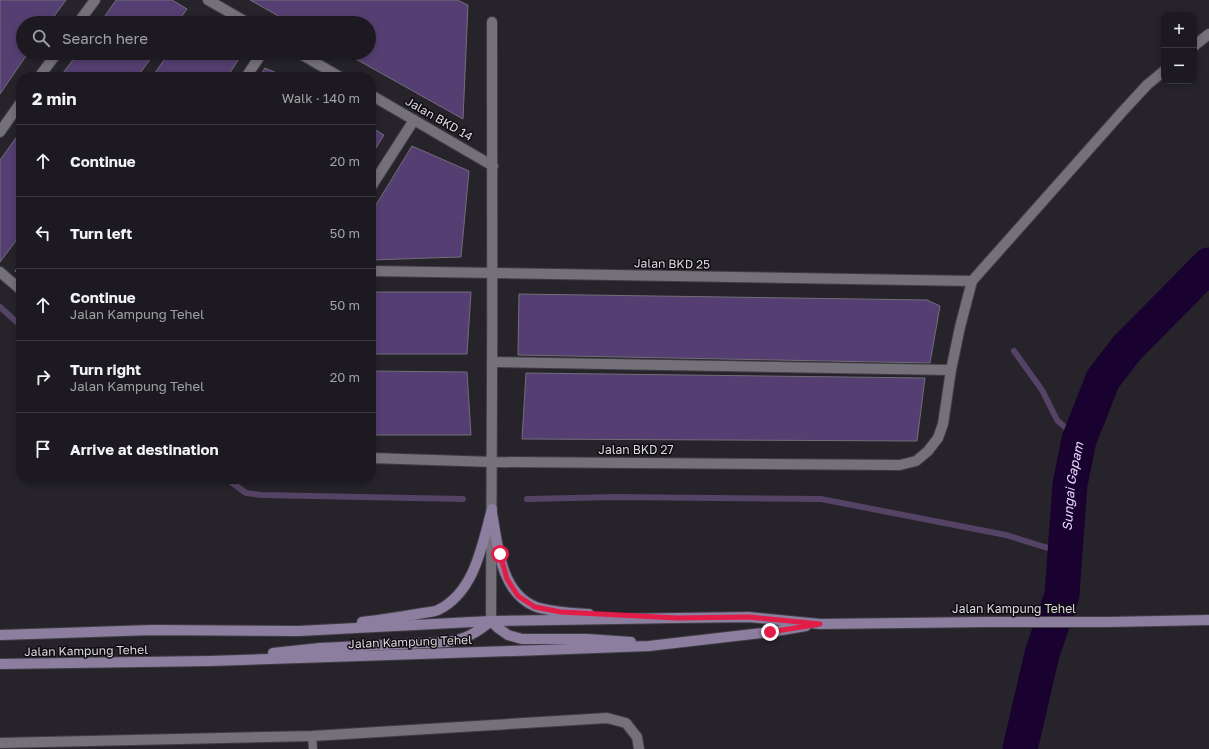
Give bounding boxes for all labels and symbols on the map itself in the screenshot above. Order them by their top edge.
street label: Jalan BKD 14 [403,93,476,144]
street label: Jalan BKD 25 [634,255,710,272]
water label: Sungai Gapam [1059,440,1087,531]
street label: Jalan BKD 27 [598,442,674,457]
route start [491,545,509,563]
street label: Jalan Kampung Tehel [952,601,1076,616]
route end [761,623,779,641]
street label: Jalan Kampung Tehel [348,632,472,651]
street label: Jalan Kampung Tehel [24,642,148,659]

